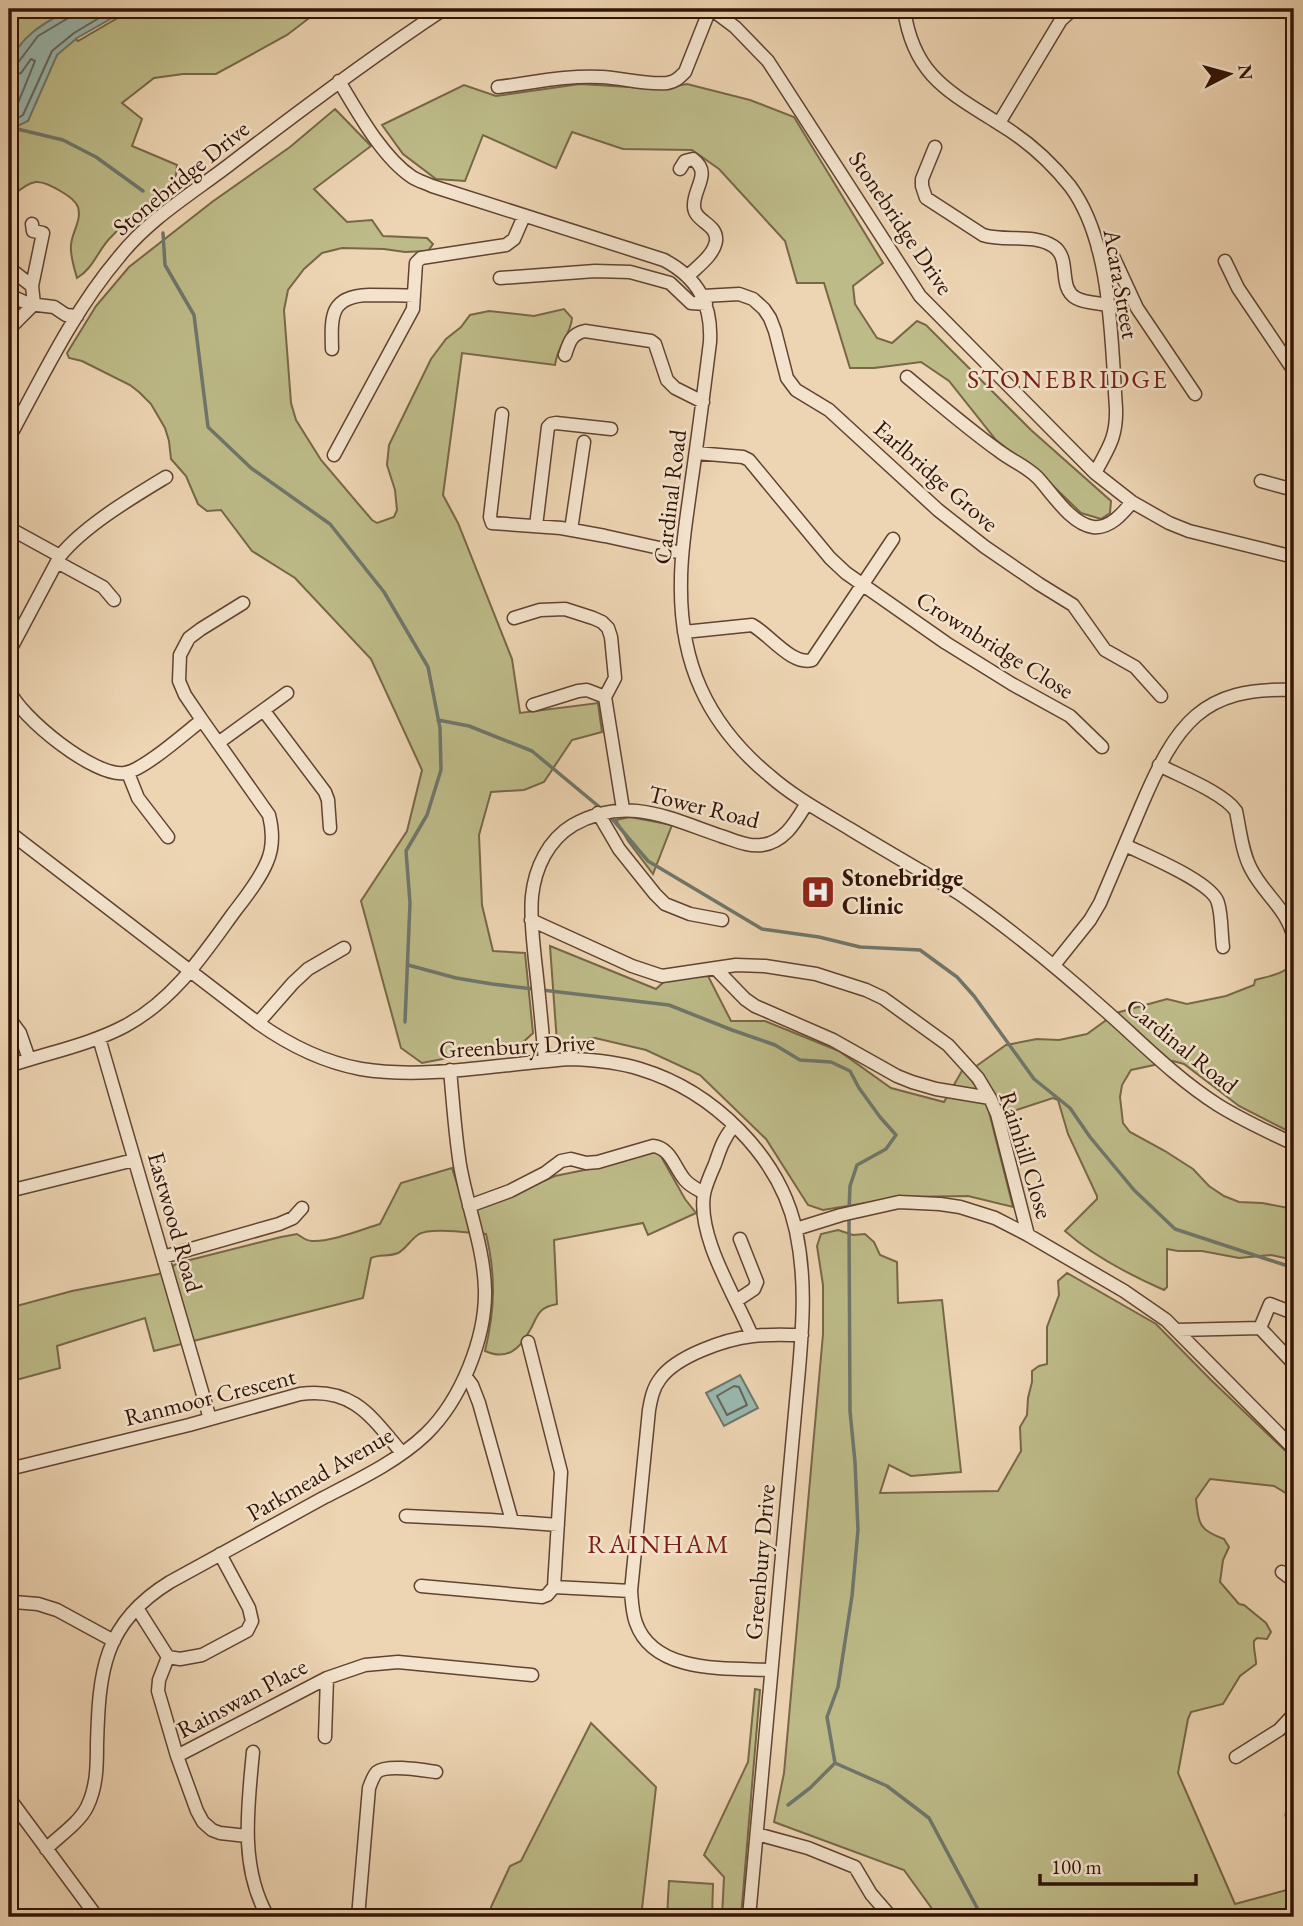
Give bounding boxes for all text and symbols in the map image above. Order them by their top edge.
north arrow [1194,38,1264,108]
text: N [1232,63,1259,82]
street label: Stonebridge Drive [106,113,255,242]
street label: Stonebridge Drive [842,145,961,301]
street label: Acara Street [1096,226,1146,342]
district label: STONEBRIDGE [967,362,1169,396]
street label: Earlbridge Grove [867,413,1005,538]
street label: Cardinal Road [646,427,693,566]
street label: Crownbridge Close [911,584,1080,706]
street label: Tower Road [645,778,764,835]
place label: Stonebridge Clinic [842,862,963,921]
hospital icon: Stonebridge Clinic [799,873,837,911]
street label: Cardinal Road [1120,991,1245,1101]
street label: Greenbury Drive [438,1026,596,1065]
street label: Rainhill Close [992,1087,1061,1222]
street label: Eastwood Road [141,1148,211,1296]
street label: Ranmoor Crescent [121,1360,299,1433]
street label: Parkmead Avenue [241,1419,399,1528]
street label: Greenbury Drive [737,1483,782,1641]
district label: RAINHAM [587,1527,731,1561]
street label: Rainswan Place [171,1650,312,1745]
scale bar [1040,1842,1196,1886]
text: 100 m [1051,1853,1102,1880]

